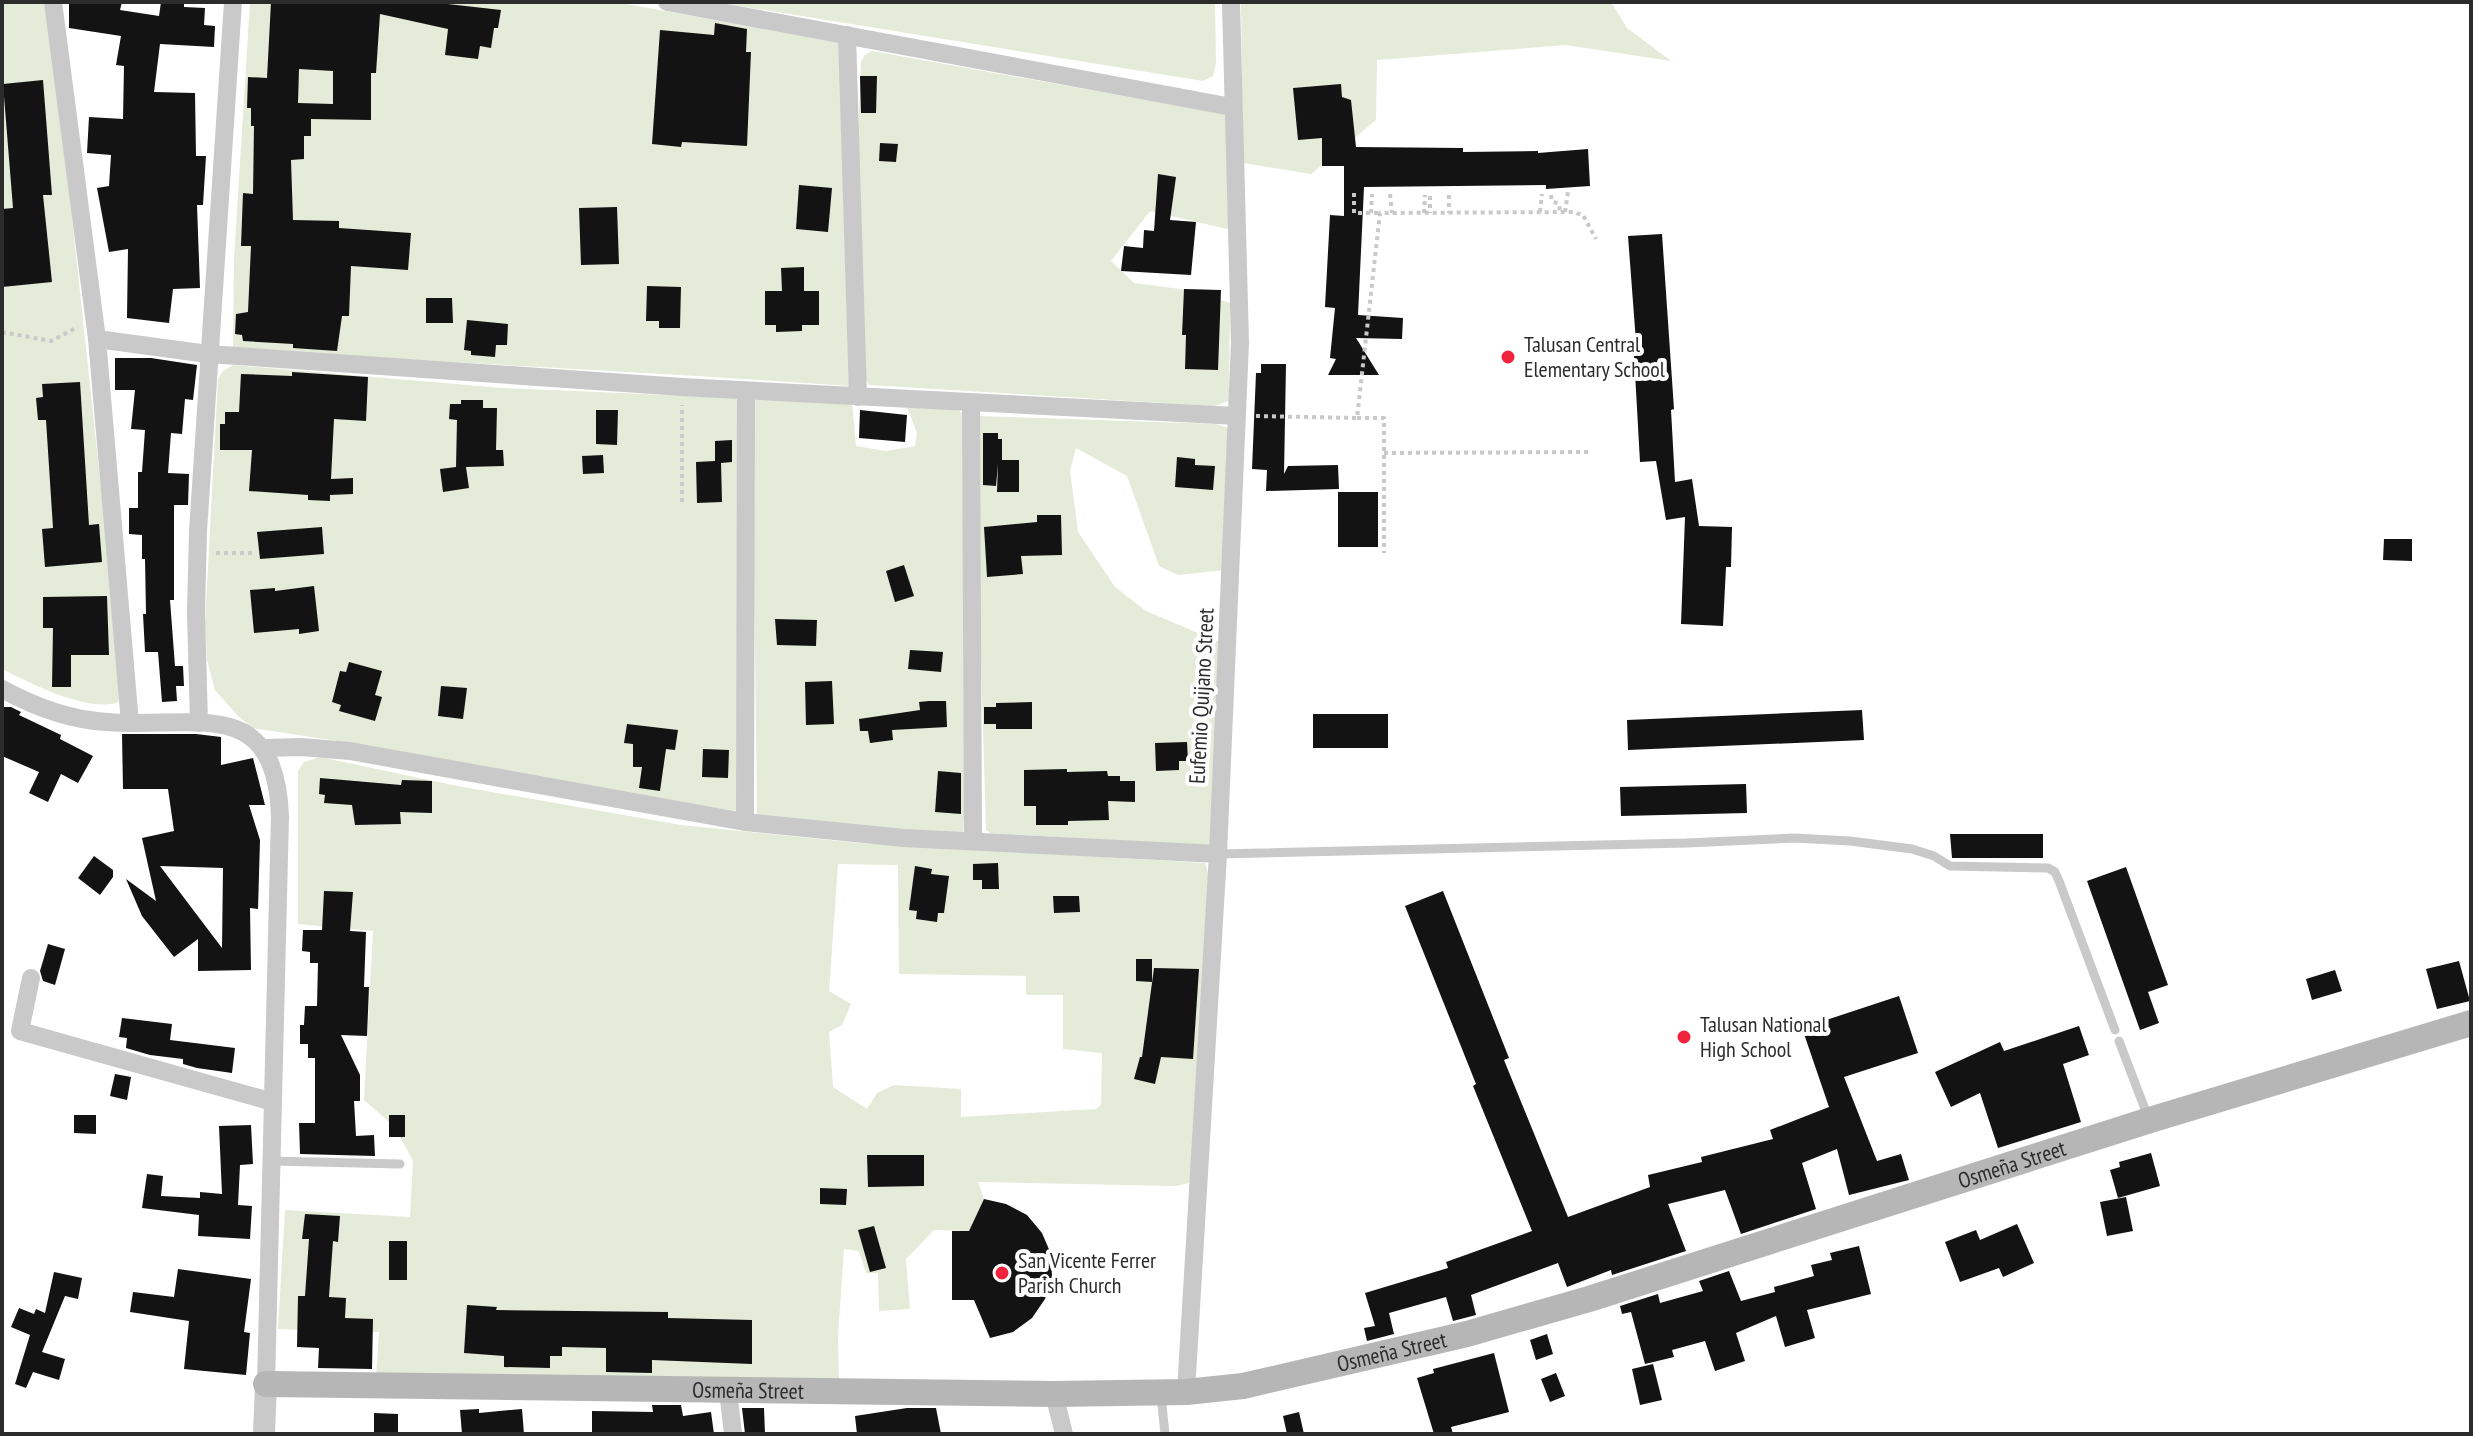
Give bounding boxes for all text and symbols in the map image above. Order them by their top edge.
place label: Talusan Central Elementary School [1524,330,1666,383]
marker: Talusan Central Elementary School [1499,348,1517,366]
street label: Eufemio Quijano Street [1182,607,1220,785]
place label: Talusan National High School [1700,1010,1827,1063]
marker: Talusan National High School [1675,1028,1693,1046]
street label: Osmeña Street [1954,1134,2069,1194]
place label: San Vicente Ferrer Parish Church [1018,1246,1156,1299]
marker: San Vicente Ferrer Parish Church [993,1264,1011,1282]
street label: Osmeña Street [1334,1325,1449,1378]
street label: Osmeña Street [692,1375,804,1405]

